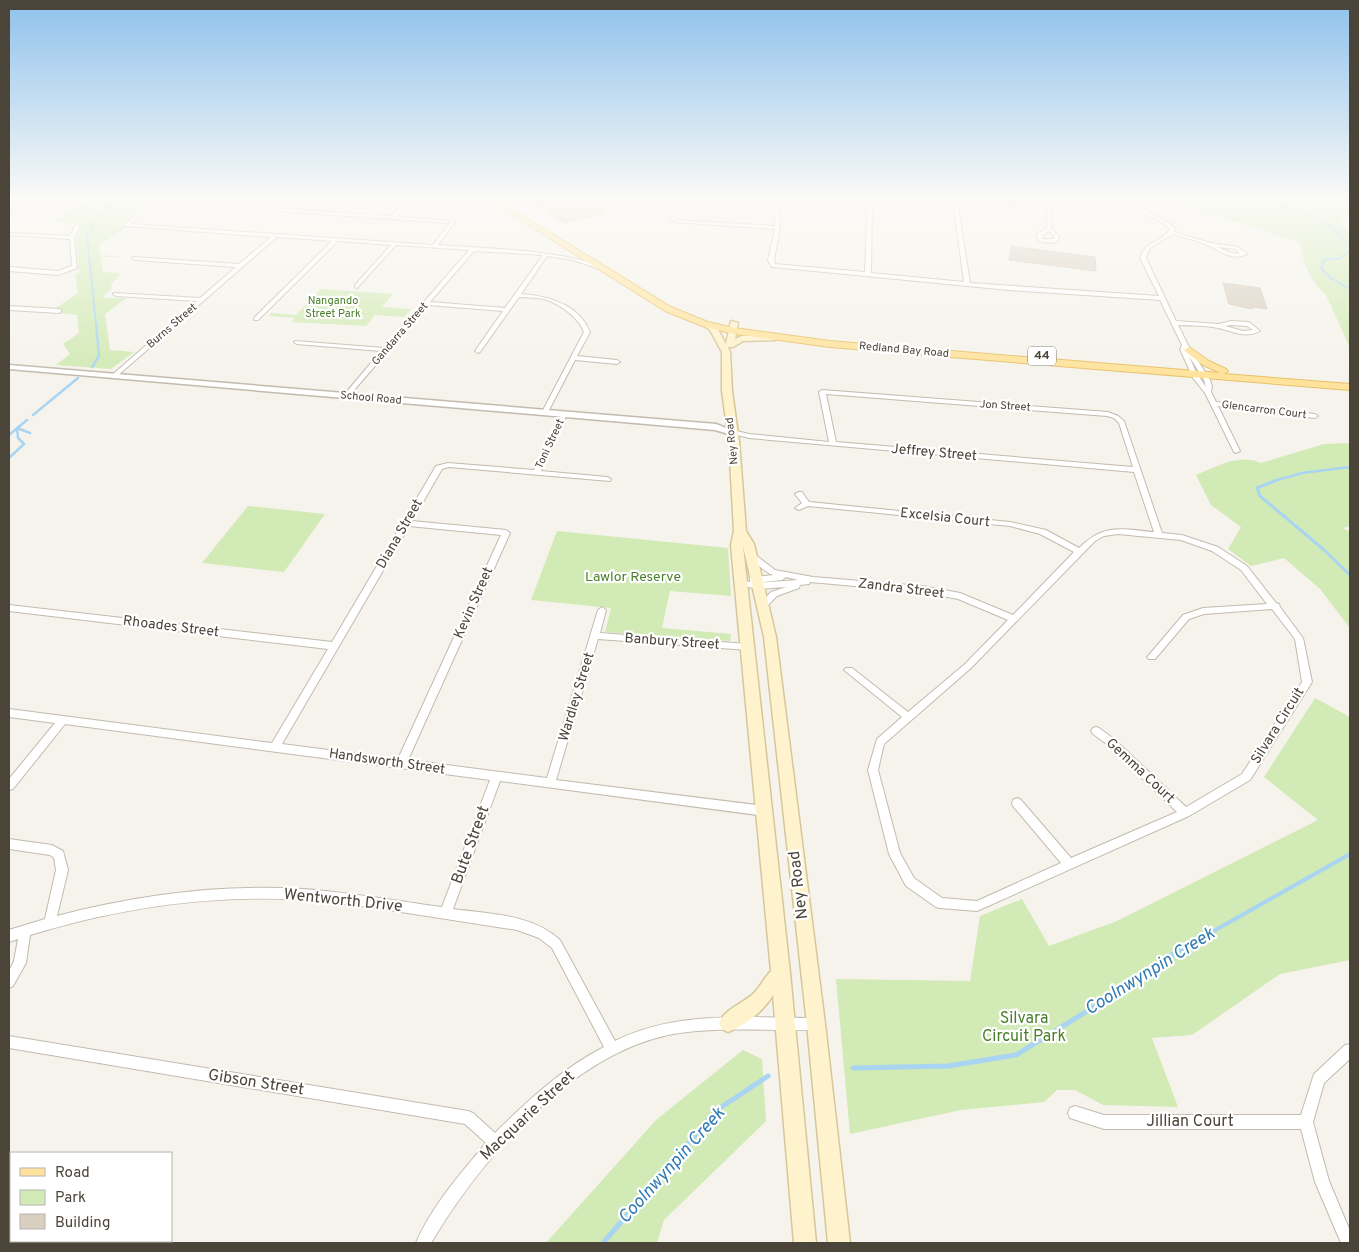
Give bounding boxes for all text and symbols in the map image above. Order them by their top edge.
park label: Nangando Street Park [305,294,361,321]
street label: Burns Street [144,300,200,352]
street label: Gandarra Street [369,300,431,368]
street label: Redland Bay Road [858,339,950,361]
road number: 44 [1028,346,1056,366]
street label: School Road [340,388,402,408]
street label: Jon Street [979,397,1031,415]
street label: Glencarron Court [1221,398,1307,422]
street label: Toni Street [532,417,568,471]
street label: Ney Road [723,417,741,465]
street label: Jeffrey Street [890,441,978,465]
street label: Diana Street [373,496,427,572]
street label: Excelsia Court [899,505,991,531]
street label: Kevin Street [451,565,497,641]
park label: Lawlor Reserve [585,569,681,586]
street label: Zandra Street [857,575,945,603]
street label: Rhoades Street [122,613,220,641]
street label: Banbury Street [624,630,720,654]
street label: Wardley Street [555,650,599,744]
street label: Silvara Circuit [1248,685,1308,767]
street label: Gemma Court [1102,735,1178,807]
street label: Handsworth Street [328,745,446,779]
street label: Bute Street [448,803,494,887]
street label: Ney Road [785,850,813,920]
street label: Wentworth Drive [283,885,403,917]
water label: Coolnwynpin Creek [1081,922,1220,1021]
park label: Silvara Circuit Park [982,1009,1066,1047]
street label: Gibson Street [207,1066,305,1100]
street label: Macquarie Street [476,1067,580,1165]
water label: Coolnwynpin Creek [614,1102,731,1229]
street label: Jillian Court [1146,1112,1234,1132]
legend [10,1152,172,1242]
text: Road [55,1164,90,1183]
text: Park [55,1189,86,1208]
text: Building [55,1214,110,1233]

